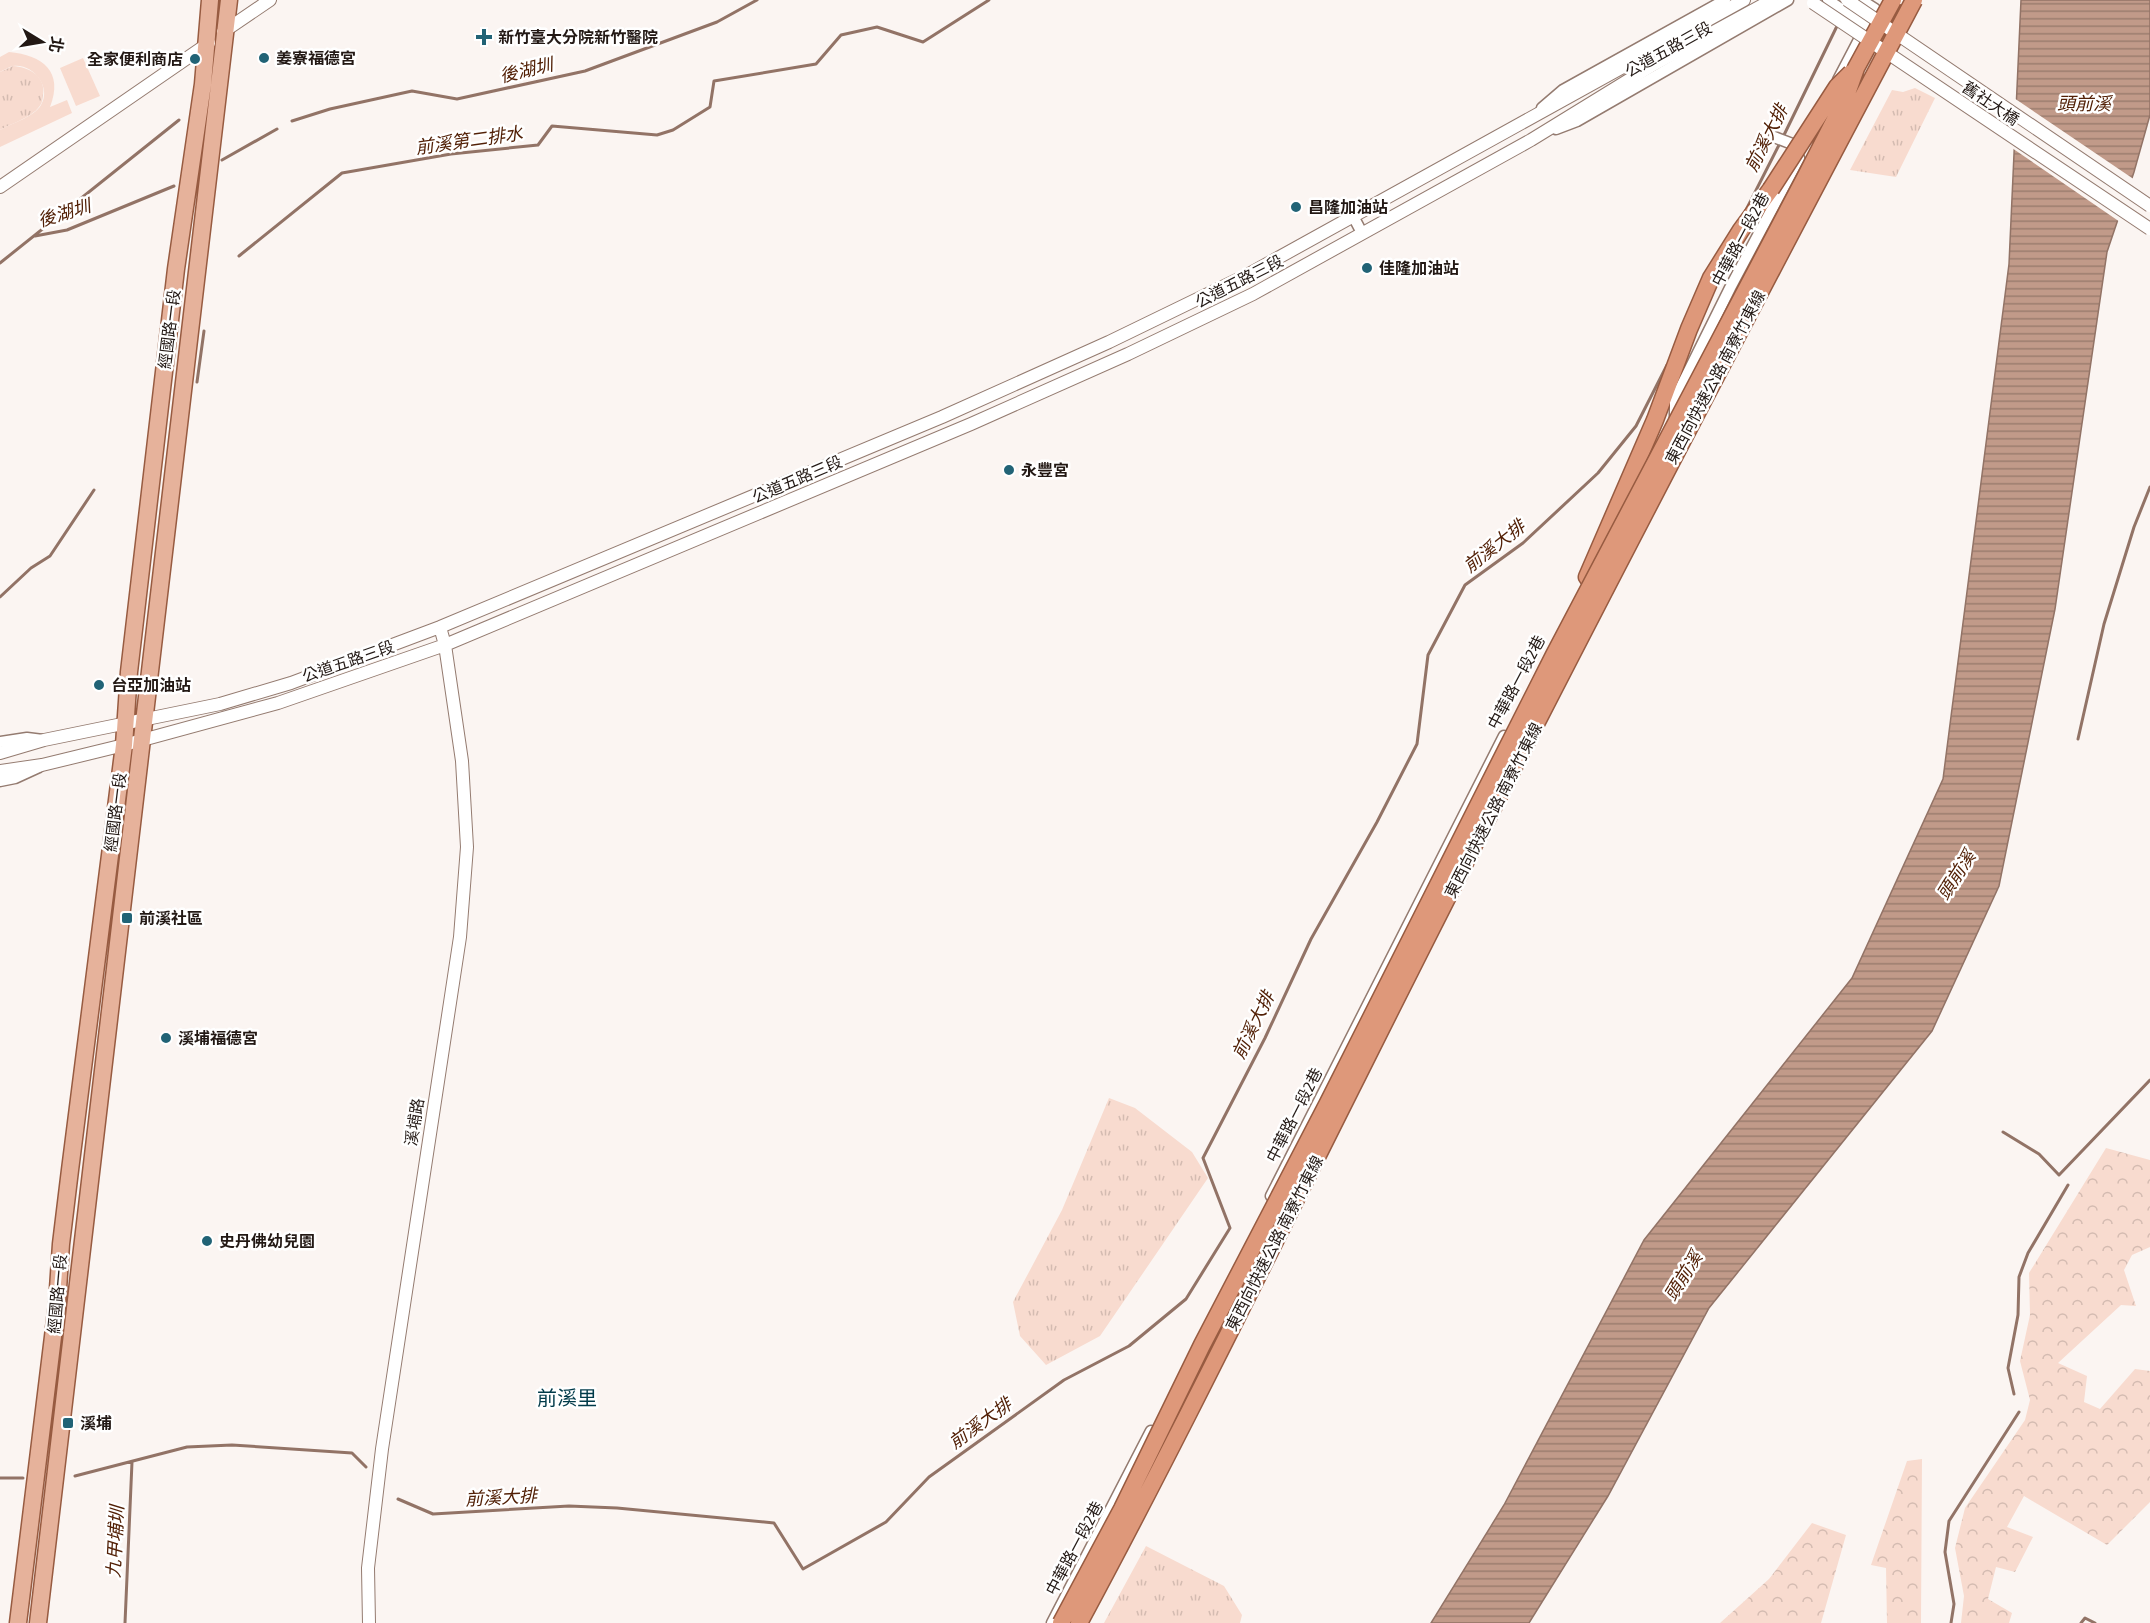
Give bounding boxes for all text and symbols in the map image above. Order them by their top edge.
north arrow [12,12,72,72]
street label: 公道五路三段 [1622,18,1714,80]
marker: 新竹臺大分院新竹醫院 [475,28,493,46]
place label: 新竹臺大分院新竹醫院 [498,28,658,46]
text: 北 [46,35,67,54]
place label: 姜寮福德宮 [276,49,356,67]
place label: 全家便利商店 [87,50,183,68]
marker: 姜寮福德宮 [257,51,271,65]
marker: 全家便利商店 [188,52,202,66]
water label: 後湖圳 [497,53,558,86]
street label: 舊社大橋 [1959,78,2023,128]
water label: 頭前溪 [2057,93,2114,114]
water label: 前溪大排 [1740,99,1793,175]
water label: 前溪第二排水 [414,122,525,158]
street label: 中華路一段2巷 [1708,189,1772,289]
water label: 後湖圳 [35,194,96,231]
place label: 昌隆加油站 [1308,198,1388,216]
marker: 昌隆加油站 [1289,200,1303,214]
street label: 公道五路三段 [1192,251,1286,311]
place label: 佳隆加油站 [1379,259,1459,277]
marker: 佳隆加油站 [1360,261,1374,275]
street label: 東西向快速公路 南寮竹東線 [1661,287,1769,467]
street label: 經國路一段 [155,288,183,370]
street label: 公道五路三段 [749,452,845,506]
place label: 永豐宮 [1021,461,1069,479]
marker: 永豐宮 [1002,463,1016,477]
water label: 前溪大排 [1459,514,1530,576]
street label: 中華路一段2巷 [1484,632,1548,732]
street label: 公道五路三段 [300,637,396,685]
place label: 台亞加油站 [111,676,191,694]
marker: 台亞加油站 [92,678,106,692]
street label: 東西向快速公路 南寮竹東線 [1441,719,1545,901]
street label: 經國路一段 [101,771,129,853]
water label: 頭前溪 [1932,844,1981,903]
place label: 前溪社區 [139,909,203,927]
marker: 前溪社區 [120,911,134,925]
water label: 前溪大排 [1228,986,1279,1062]
place label: 溪埔福德宮 [178,1029,258,1047]
marker: 溪埔福德宮 [159,1031,173,1045]
street label: 中華路一段2巷 [1262,1065,1326,1165]
street label: 溪埔路 [401,1097,427,1147]
street label: 東西向快速公路 南寮竹東線 [1222,1152,1326,1334]
place label: 史丹佛幼兒園 [219,1232,315,1250]
marker: 史丹佛幼兒園 [200,1234,214,1248]
water label: 頭前溪 [1660,1245,1708,1304]
street label: 經國路一段 [45,1253,69,1335]
district label: 前溪里 [537,1386,597,1409]
water label: 前溪大排 [945,1392,1017,1453]
place label: 溪埔 [80,1414,112,1432]
marker: 溪埔 [61,1416,75,1430]
water label: 前溪大排 [464,1485,539,1509]
street label: 中華路一段2巷 [1042,1498,1106,1598]
water label: 九甲埔圳 [103,1503,128,1579]

